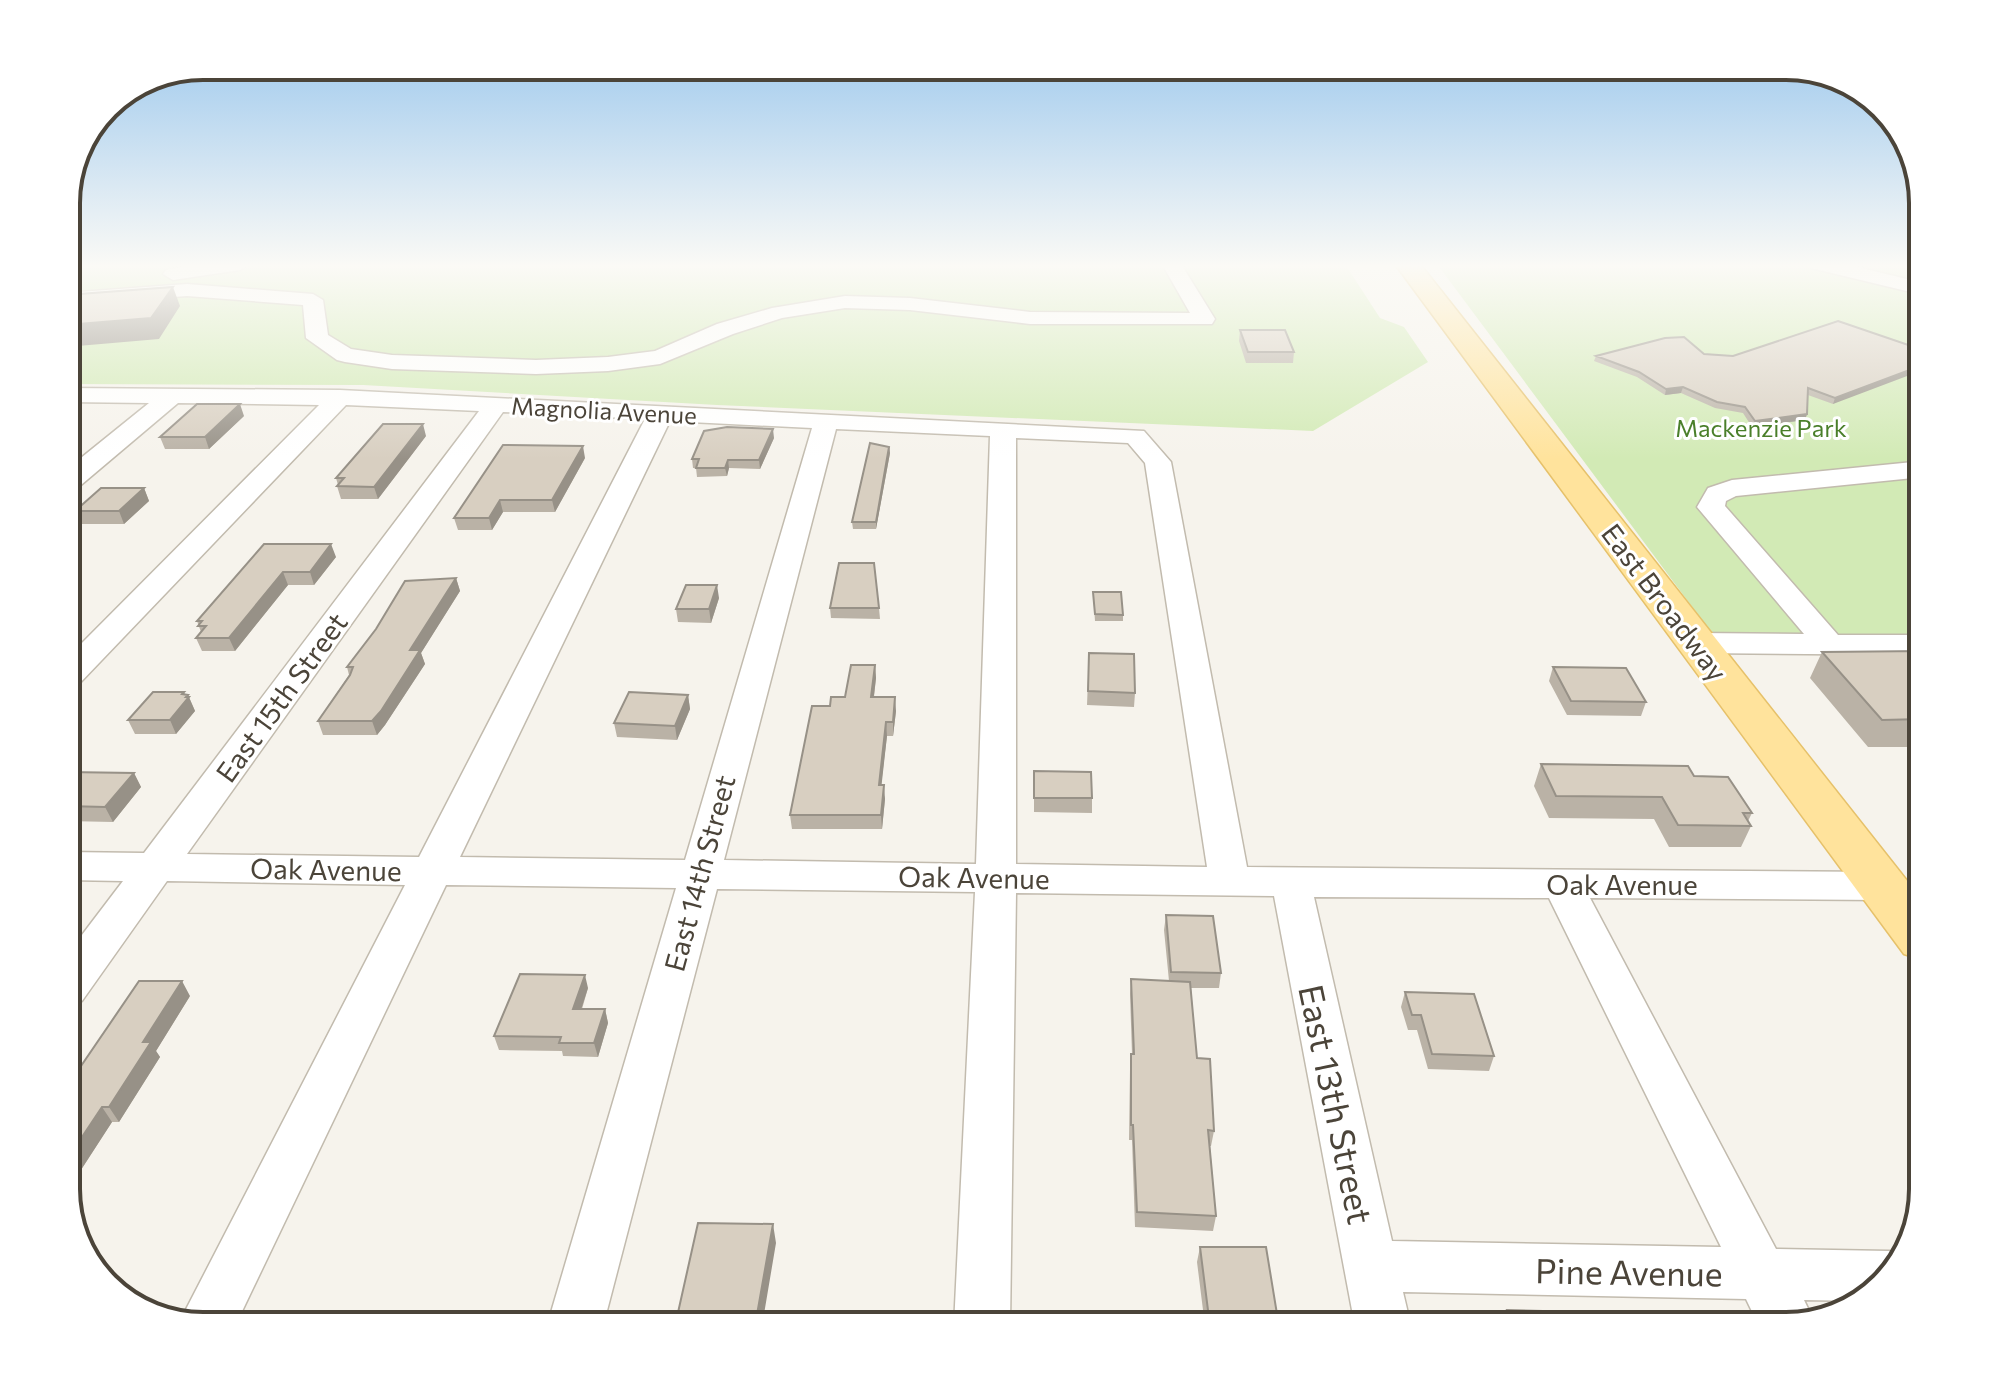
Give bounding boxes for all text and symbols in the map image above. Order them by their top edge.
street label: Magnolia Avenue [510,391,698,429]
park label: Mackenzie Park [1675,413,1847,442]
street label: East Broadway [1595,517,1735,687]
street label: East 15th Street [208,606,354,788]
street label: East 14th Street [656,771,742,975]
street label: Oak Avenue [250,851,402,887]
street label: Oak Avenue [898,859,1050,895]
street label: Oak Avenue [1546,867,1698,901]
street label: East 13th Street [1291,980,1383,1228]
street label: Pine Avenue [1535,1248,1723,1294]

